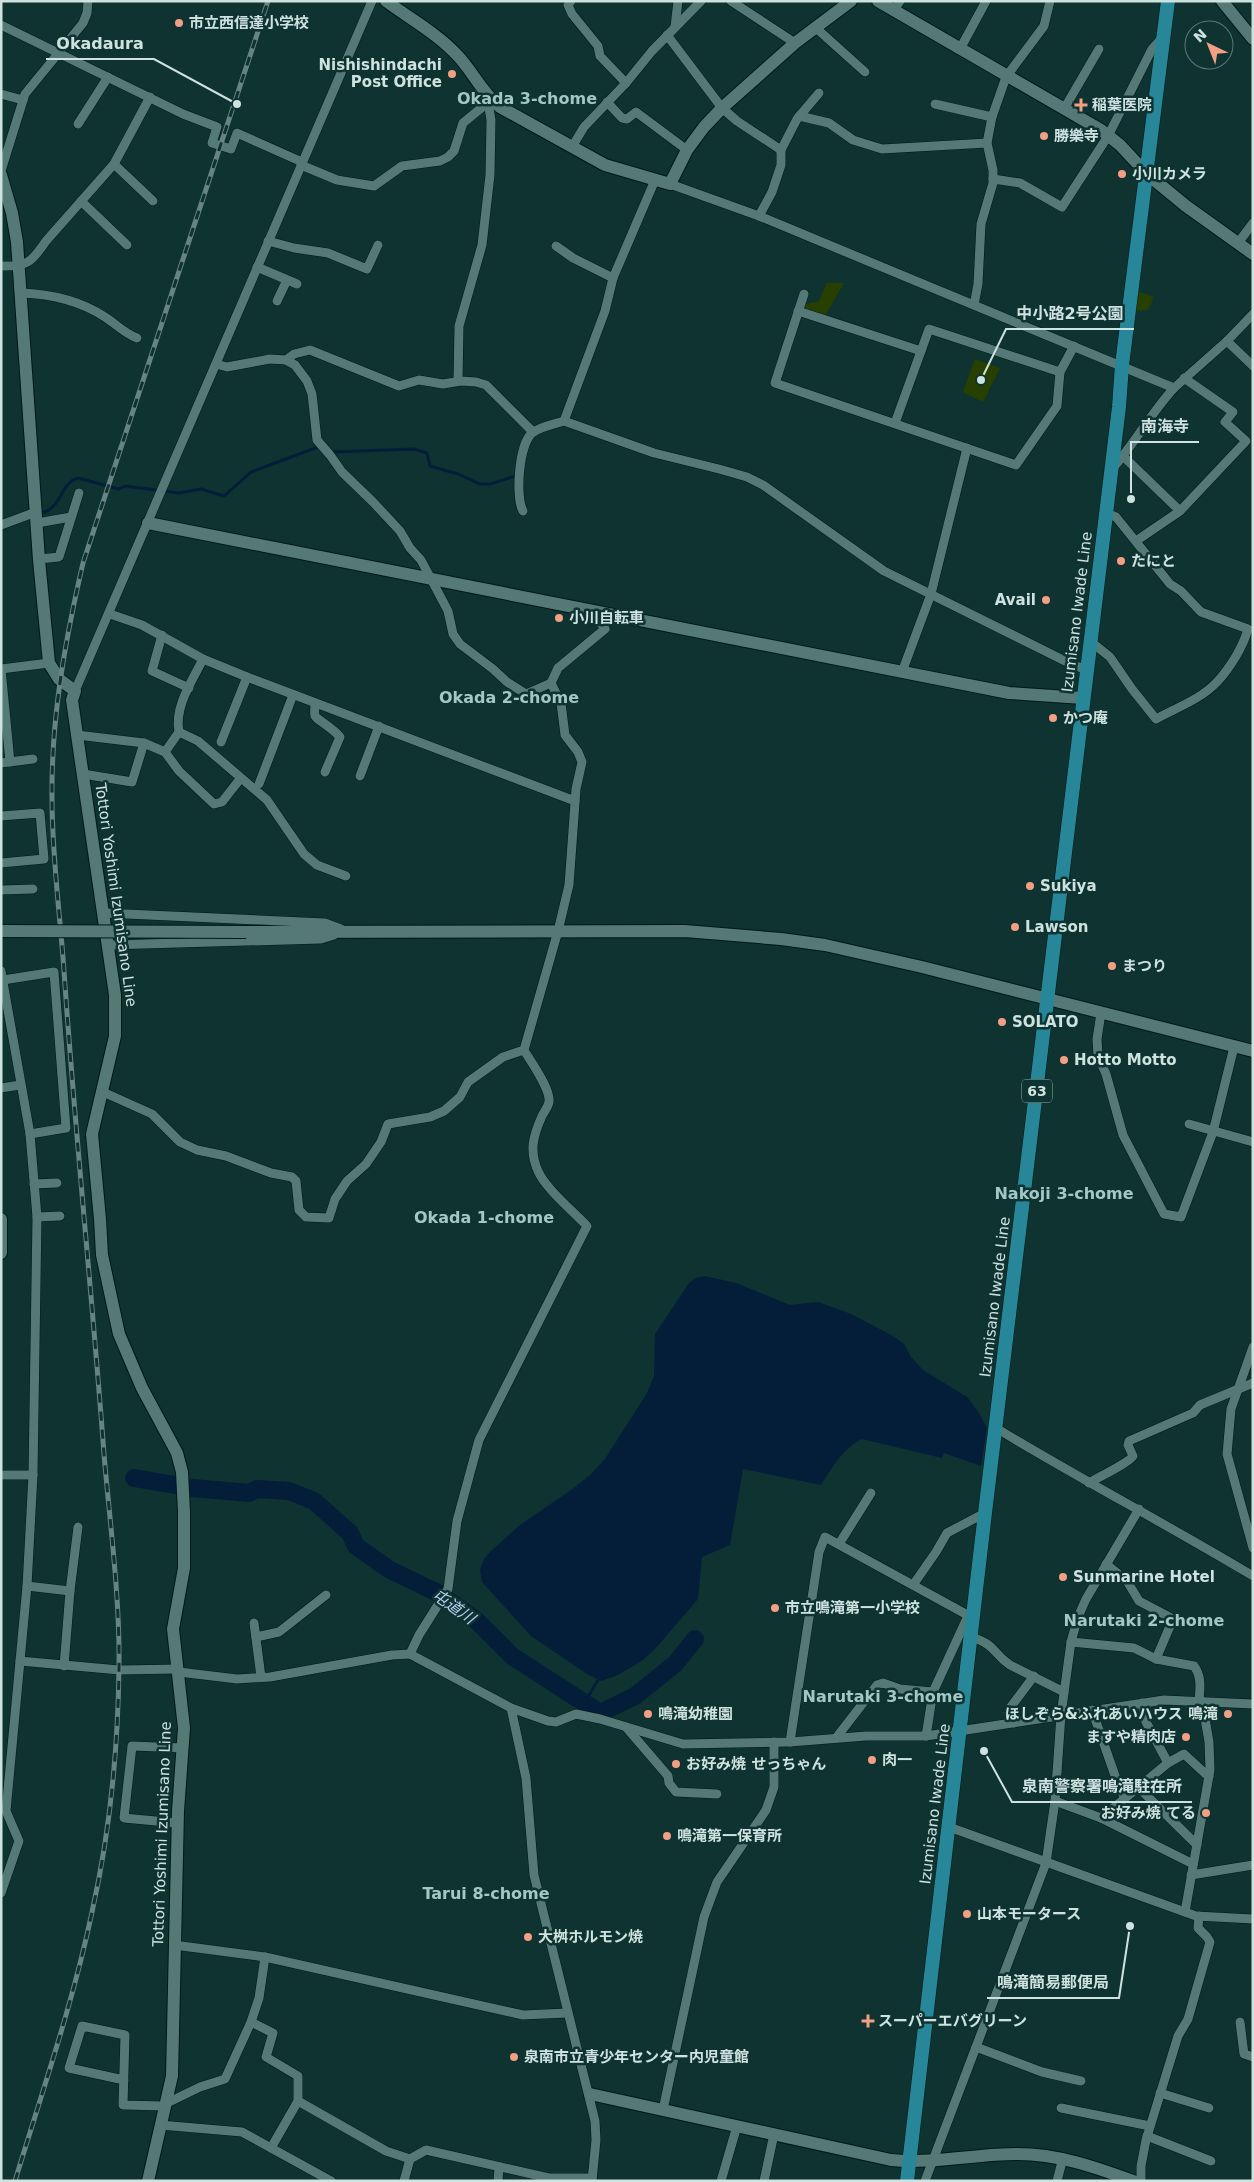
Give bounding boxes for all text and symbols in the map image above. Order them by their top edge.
place label: 市立西信達小学校 [189,14,309,32]
marker: 市立西信達小学校 [173,17,185,29]
north arrow [1184,20,1234,70]
text: N [1190,26,1210,45]
callout: Okadaura [46,28,154,59]
text: Okadaura [56,34,144,53]
place label: Nishishindachi Post Office [319,56,442,91]
marker: Nishishindachi Post Office [446,68,458,80]
district label: Okada 3-chome [457,89,597,108]
place label: 稲葉医院 [1092,96,1152,114]
marker: 稲葉医院 [1074,98,1088,112]
place label: 勝樂寺 [1054,127,1099,145]
marker: 勝樂寺 [1038,130,1050,142]
place label: 小川カメラ [1132,165,1207,183]
marker: 小川カメラ [1116,168,1128,180]
callout: 中小路2号公園 [1006,298,1134,329]
text: 中小路2号公園 [1016,304,1124,323]
callout: 南海寺 [1131,411,1199,442]
text: 南海寺 [1141,417,1189,436]
street label: Izumisano Iwade Line [1058,531,1096,693]
place label: たにと [1131,552,1176,570]
marker: たにと [1115,555,1127,567]
place label: Avail [995,591,1036,609]
marker: Avail [1040,594,1052,606]
place label: 小川自転車 [569,609,644,627]
marker: 小川自転車 [553,612,565,624]
district label: Okada 2-chome [439,688,579,707]
place label: かつ庵 [1063,709,1108,727]
marker: かつ庵 [1047,712,1059,724]
street label: Tottori Yoshimi Izumisano Line [91,781,141,1008]
place label: Sukiya [1040,877,1097,895]
marker: Sukiya [1024,880,1036,892]
place label: Lawson [1025,918,1088,936]
marker: Lawson [1009,921,1021,933]
place label: まつり [1122,957,1167,975]
marker: まつり [1106,960,1118,972]
place label: SOLATO [1012,1013,1079,1031]
marker: SOLATO [996,1016,1008,1028]
place label: Hotto Motto [1074,1051,1177,1069]
marker: Hotto Motto [1058,1054,1070,1066]
road number: 63 [1022,1080,1052,1102]
district label: Nakoji 3-chome [994,1184,1134,1203]
district label: Okada 1-chome [414,1208,554,1227]
street label: Izumisano Iwade Line [976,1216,1014,1378]
place label: Sunmarine Hotel [1073,1568,1215,1586]
marker: Sunmarine Hotel [1057,1571,1069,1583]
water label: 屯道川 [429,1585,480,1629]
place label: 市立鳴滝第一小学校 [785,1599,920,1617]
marker: 市立鳴滝第一小学校 [769,1602,781,1614]
district label: Narutaki 2-chome [1064,1611,1225,1630]
district label: Narutaki 3-chome [803,1687,964,1706]
place label: 鳴滝幼稚園 [658,1705,733,1723]
place label: ほしぞら&ふれあいハウス 鳴滝 [1005,1705,1218,1723]
marker: 鳴滝幼稚園 [642,1708,654,1720]
marker: ほしぞら&ふれあいハウス 鳴滝 [1222,1708,1234,1720]
street label: Tottori Yoshimi Izumisano Line [149,1721,175,1948]
street label: Izumisano Iwade Line [916,1723,954,1885]
place label: ますや精肉店 [1086,1728,1176,1746]
marker: ますや精肉店 [1180,1731,1192,1743]
place label: 肉一 [882,1751,912,1769]
marker: 肉一 [866,1754,878,1766]
place label: お好み焼 せっちゃん [686,1755,826,1773]
marker: お好み焼 せっちゃん [670,1758,682,1770]
callout: 泉南警察署鳴滝駐在所 [1012,1771,1192,1802]
text: 泉南警察署鳴滝駐在所 [1022,1777,1182,1796]
place label: お好み焼 てる [1101,1804,1196,1822]
marker: お好み焼 てる [1200,1807,1212,1819]
place label: 鳴滝第一保育所 [677,1827,782,1845]
marker: 鳴滝第一保育所 [661,1830,673,1842]
district label: Tarui 8-chome [422,1884,550,1903]
place label: 山本モータース [977,1905,1081,1923]
marker: 山本モータース [961,1908,973,1920]
place label: 大桝ホルモン焼 [538,1928,643,1946]
marker: 大桝ホルモン焼 [522,1931,534,1943]
callout: 鳴滝簡易郵便局 [987,1967,1119,1998]
text: 鳴滝簡易郵便局 [997,1973,1109,1992]
place label: スーパーエバグリーン [878,2012,1027,2030]
marker: スーパーエバグリーン [862,2015,874,2027]
place label: 泉南市立青少年センター内児童館 [524,2048,749,2066]
marker: 泉南市立青少年センター内児童館 [508,2051,520,2063]

